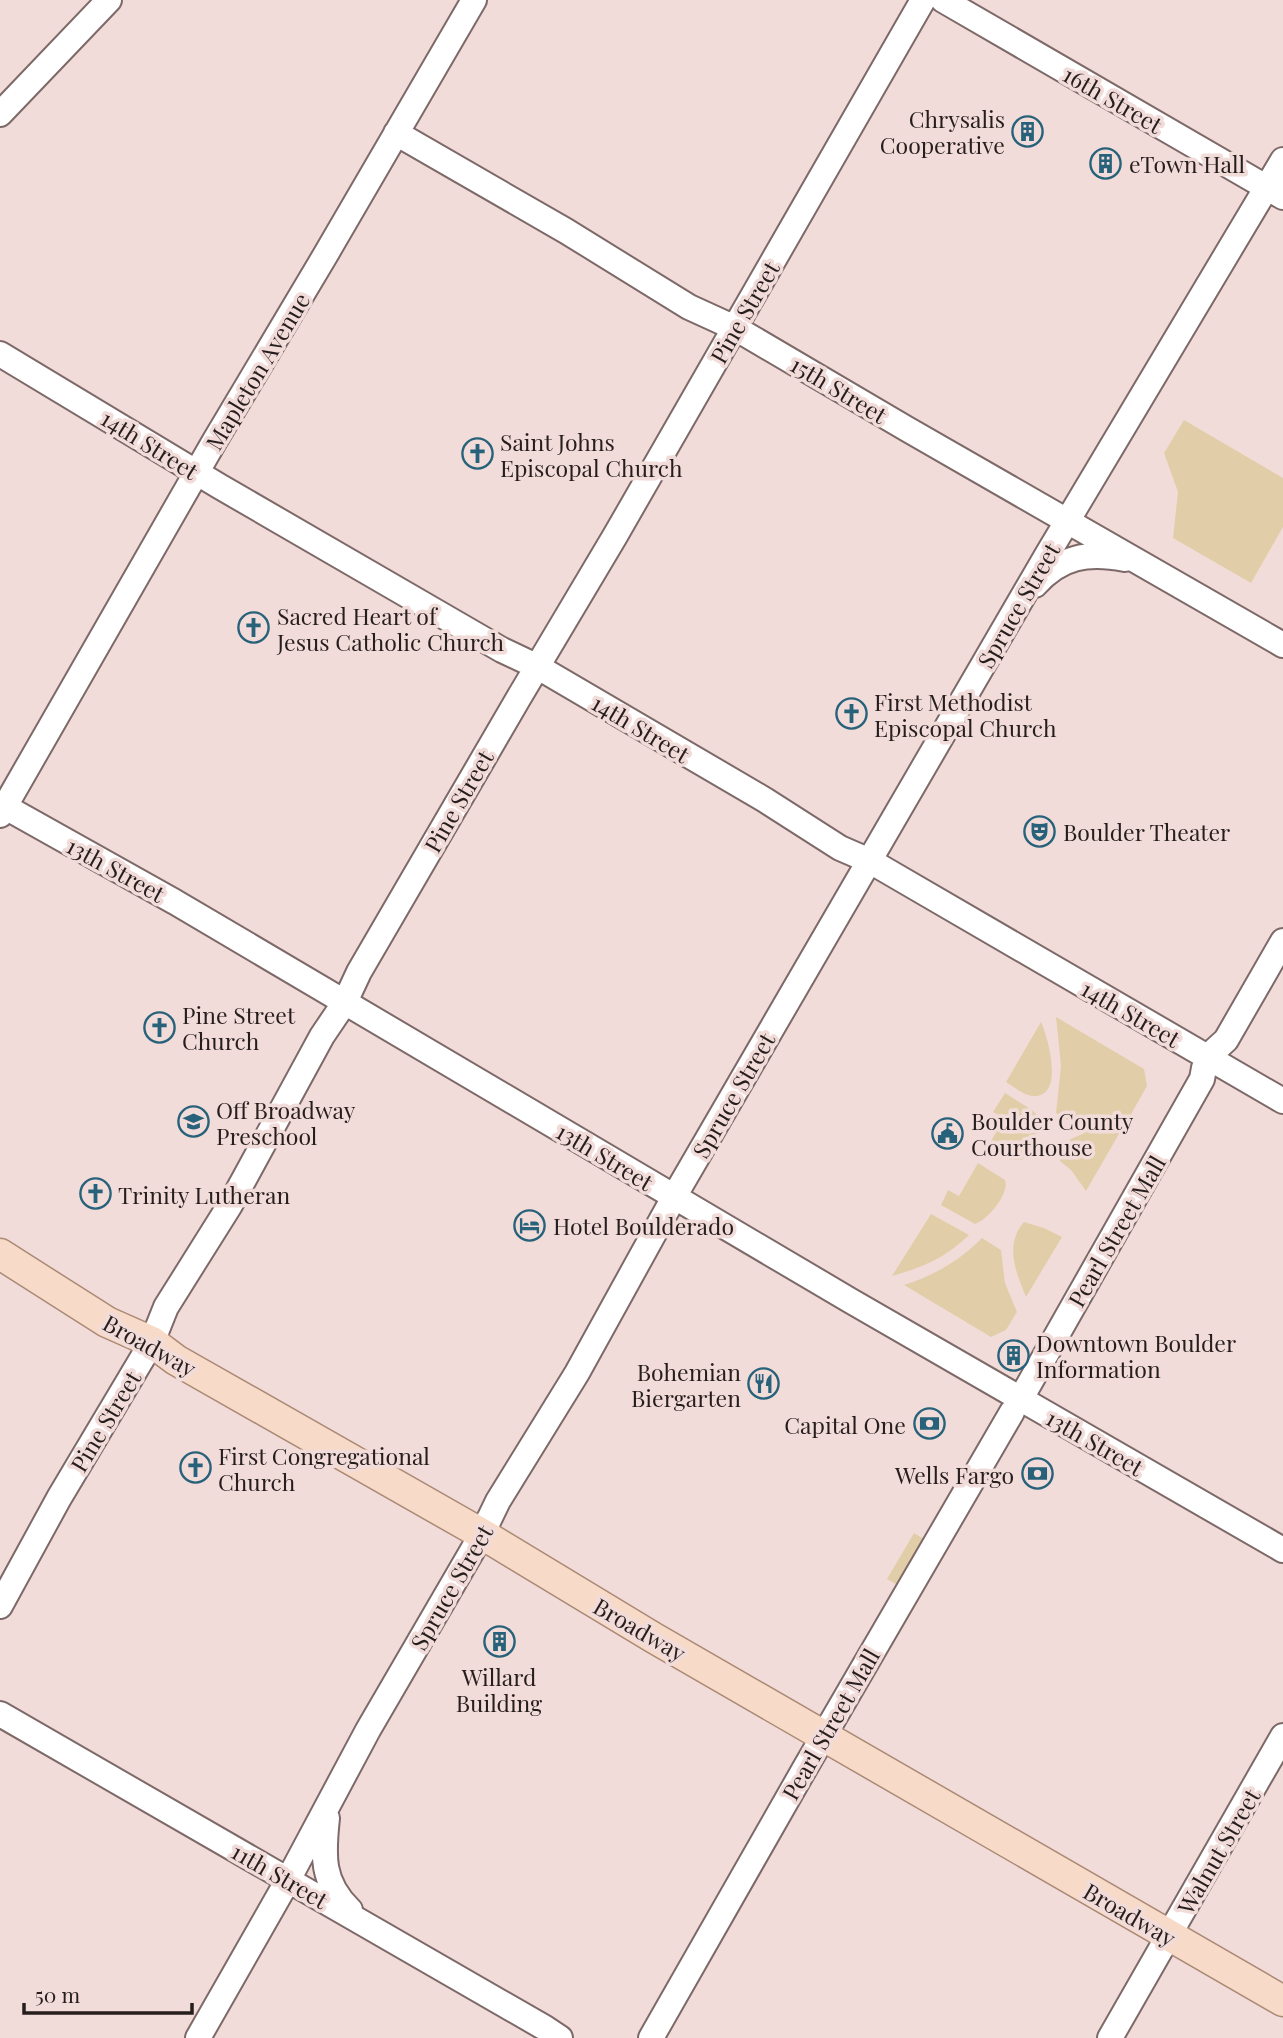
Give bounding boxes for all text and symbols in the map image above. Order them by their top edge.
street label: 16th Street [1058,58,1169,140]
place label: Chrysalis Cooperative [880,103,1005,160]
building icon: Chrysalis Cooperative [1011,114,1045,148]
building icon: eTown Hall [1089,146,1123,180]
place label: eTown Hall [1129,148,1246,179]
street label: Pine Street [702,255,786,369]
street label: Mapleton Avenue [198,287,316,455]
street label: 15th Street [785,348,894,430]
street label: 14th Street [96,402,205,486]
place label: Saint Johns Episcopal Church [500,426,683,483]
church icon: Saint Johns Episcopal Church [460,437,494,471]
street label: Spruce Street [970,536,1067,673]
place label: Sacred Heart of Jesus Catholic Church [276,600,505,657]
church icon: Sacred Heart of Jesus Catholic Church [237,611,271,645]
place label: First Methodist Episcopal Church [874,686,1057,743]
street label: 14th Street [586,687,696,770]
church icon: First Methodist Episcopal Church [834,697,868,731]
street label: Pine Street [416,744,500,858]
theatre icon: Boulder Theater [1023,814,1057,848]
place label: Boulder Theater [1063,816,1230,847]
street label: 13th Street [61,829,171,909]
street label: 14th Street [1076,972,1187,1054]
place label: Pine Street Church [182,999,296,1056]
church icon: Pine Street Church [142,1010,176,1044]
street label: Spruce Street [685,1026,782,1163]
place label: Off Broadway Preschool [216,1094,356,1151]
school or university icon: Off Broadway Preschool [176,1105,210,1139]
place label: Boulder County Courthouse [971,1105,1134,1162]
street label: 13th Street [551,1115,660,1197]
public building icon: Boulder County Courthouse [931,1116,965,1150]
street label: Pearl Street Mall [1060,1149,1172,1312]
church icon: Trinity Lutheran [78,1177,112,1211]
place label: Trinity Lutheran [118,1179,290,1210]
hotel icon: Hotel Boulderado [513,1208,547,1242]
place label: Hotel Boulderado [553,1210,734,1241]
street label: Broadway [98,1307,202,1383]
place label: Downtown Boulder Information [1036,1327,1236,1384]
building icon: Downtown Boulder Information [996,1338,1030,1372]
place label: Bohemian Biergarten [631,1356,741,1413]
street label: Pine Street [63,1364,148,1477]
restaurant icon: Bohemian Biergarten [747,1367,781,1401]
street label: 13th Street [1041,1402,1150,1483]
bank icon: Capital One [912,1407,946,1441]
place label: Capital One [784,1409,906,1440]
place label: First Congregational Church [218,1440,430,1497]
church icon: First Congregational Church [178,1451,212,1485]
bank icon: Wells Fargo [1020,1457,1054,1491]
place label: Wells Fargo [894,1459,1014,1490]
street label: Spruce Street [403,1518,500,1655]
street label: Broadway [588,1590,692,1668]
building icon: Willard Building [482,1625,516,1659]
street label: Pearl Street Mall [774,1642,886,1805]
place label: Willard Building [456,1661,542,1718]
street label: Walnut Street [1169,1782,1267,1920]
street label: 11th Street [226,1835,334,1915]
street label: Broadway [1078,1875,1182,1953]
scale bar [24,1972,192,2016]
text: 50 m [35,1980,81,2008]

